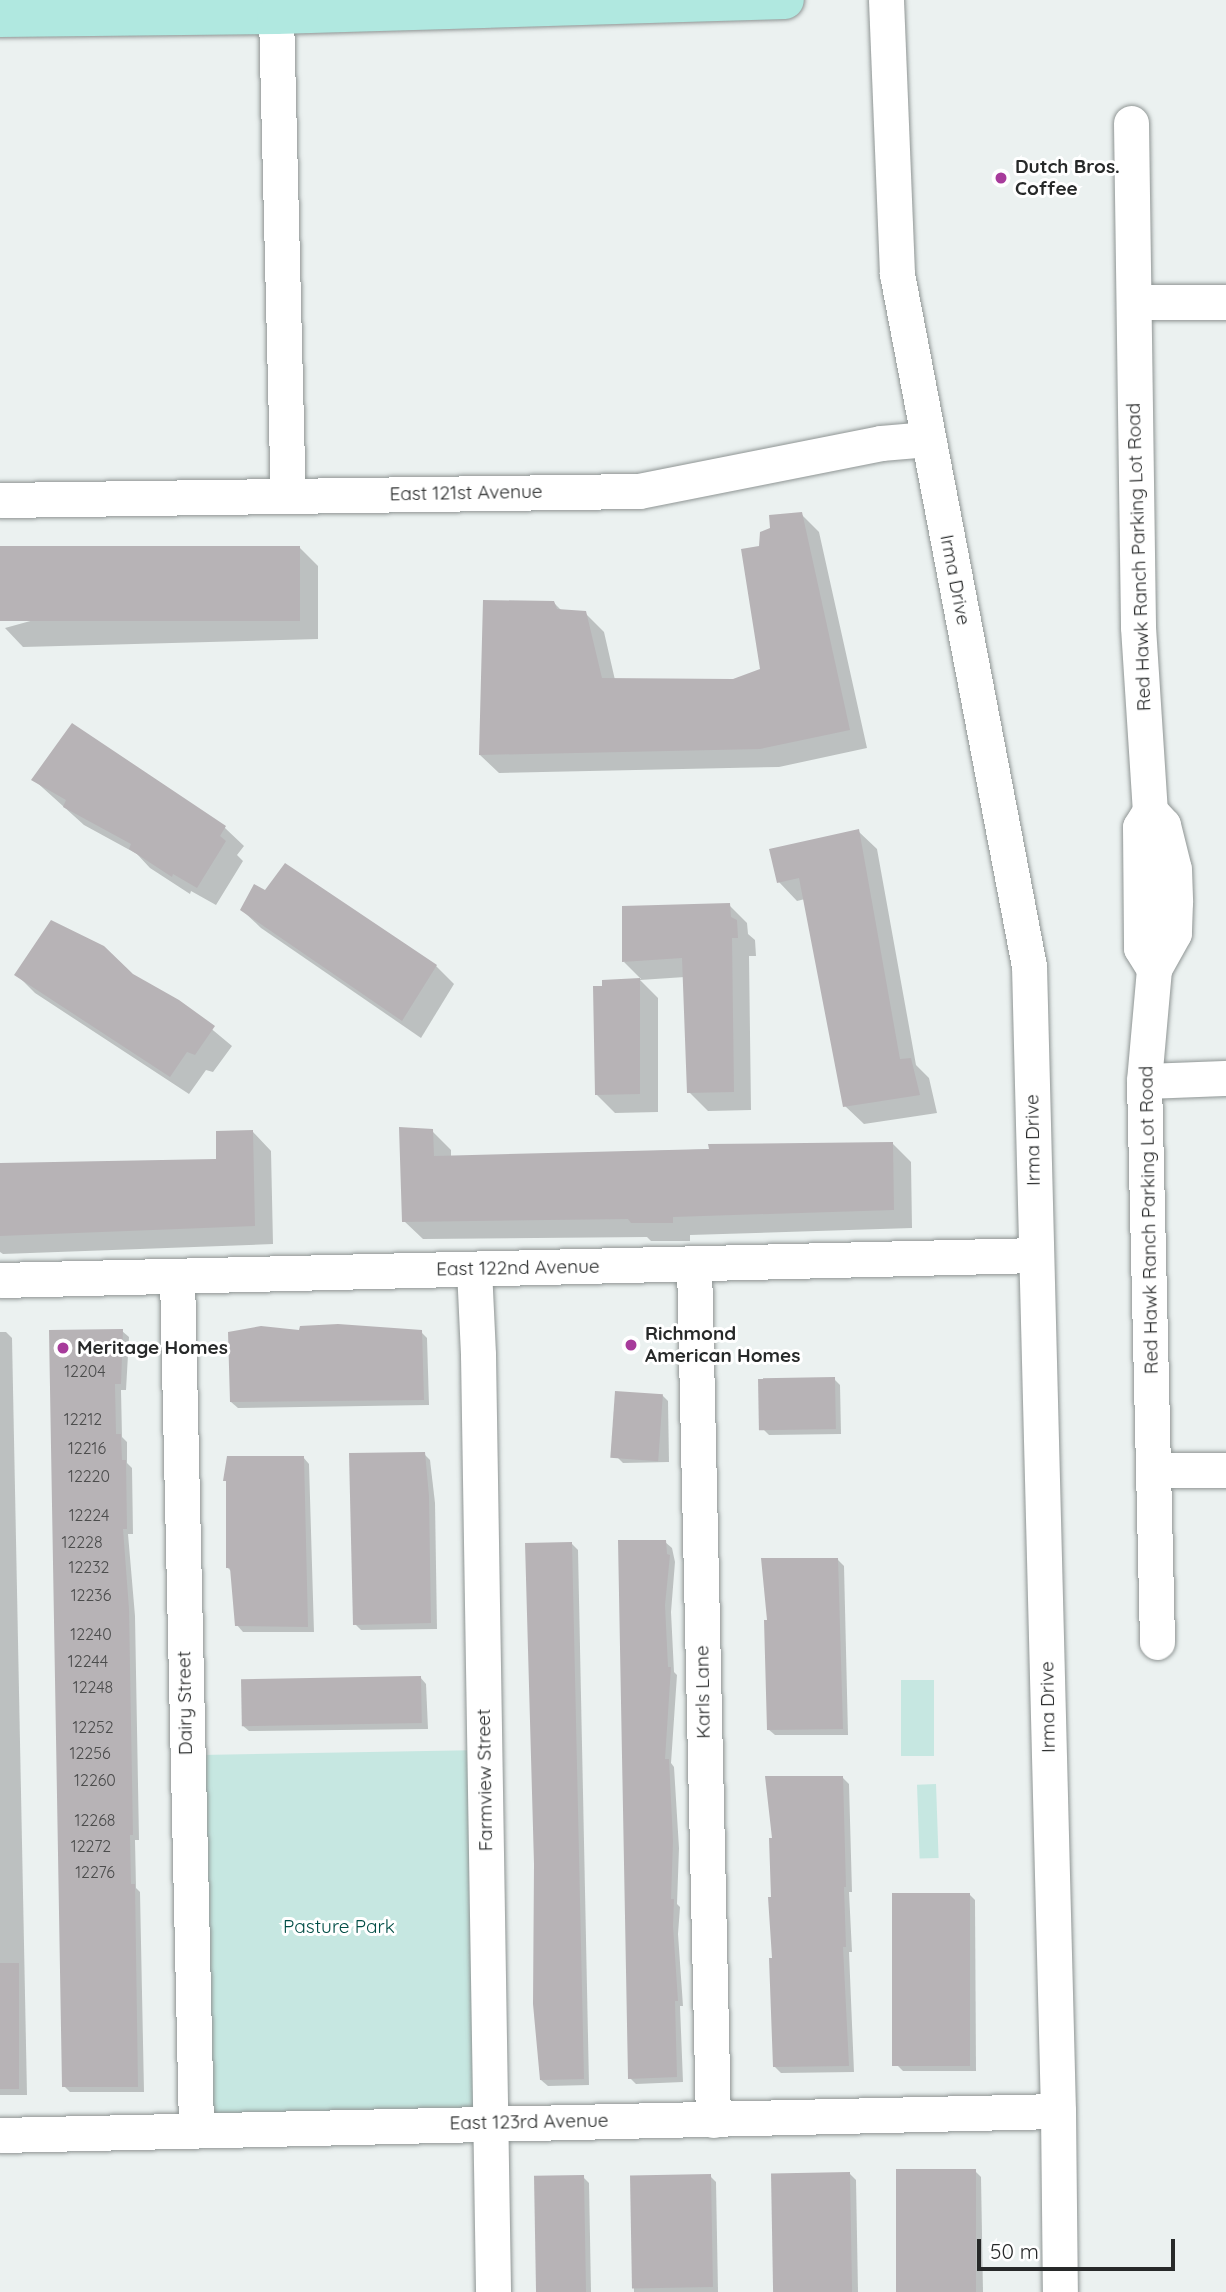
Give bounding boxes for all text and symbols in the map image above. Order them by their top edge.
place label: Dutch Bros. Coffee [1015,156,1120,200]
marker: Dutch Bros. Coffee [993,170,1009,186]
street label: Red Hawk Ranch Parking Lot Road [1122,402,1156,712]
street label: East 121st Avenue [389,480,543,506]
street label: Irma Drive [935,533,975,627]
street label: Red Hawk Ranch Parking Lot Road [1135,1066,1163,1374]
street label: Irma Drive [1021,1094,1045,1186]
street label: East 122nd Avenue [436,1255,600,1281]
place label: Richmond American Homes [645,1323,800,1367]
place label: Meritage Homes [77,1337,228,1359]
marker: Richmond American Homes [623,1337,639,1353]
marker: Meritage Homes [55,1340,71,1356]
house number: 12204 [64,1361,106,1381]
house number: 12212 [64,1409,102,1429]
house number: 12216 [68,1438,106,1458]
house number: 12220 [68,1466,110,1486]
house number: 12224 [69,1505,109,1525]
house number: 12228 [61,1532,103,1552]
house number: 12232 [69,1557,109,1577]
house number: 12236 [71,1585,111,1605]
house number: 12240 [70,1624,112,1644]
street label: Karls Lane [691,1645,715,1739]
house number: 12244 [68,1651,108,1671]
street label: Dairy Street [173,1651,197,1755]
street label: Irma Drive [1036,1661,1060,1753]
house number: 12248 [73,1677,113,1697]
street label: Farmview Street [472,1708,498,1852]
house number: 12252 [72,1717,114,1737]
house number: 12256 [70,1743,110,1763]
house number: 12260 [74,1770,116,1790]
house number: 12268 [75,1810,115,1830]
house number: 12272 [71,1836,111,1856]
house number: 12276 [75,1862,115,1882]
park label: Pasture Park [283,1916,395,1938]
street label: East 123rd Avenue [449,2109,609,2135]
scale bar [981,2226,1179,2270]
text: 50 m [990,2238,1039,2264]

